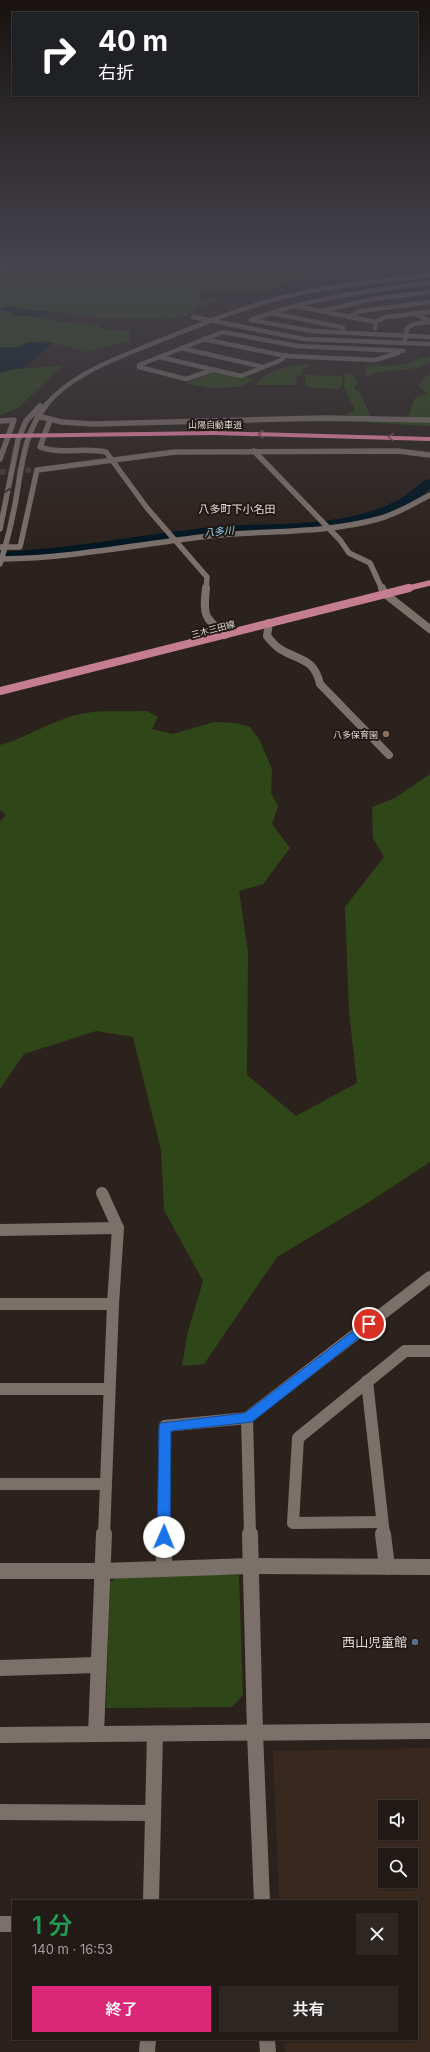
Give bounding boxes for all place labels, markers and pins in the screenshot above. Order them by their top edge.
place label: 八多保育園 [333,729,378,740]
marker: 八多保育園 [381,729,391,739]
pin [352,1307,386,1341]
place label: 西山児童館 [342,1634,407,1650]
marker: 西山児童館 [410,1637,420,1647]

